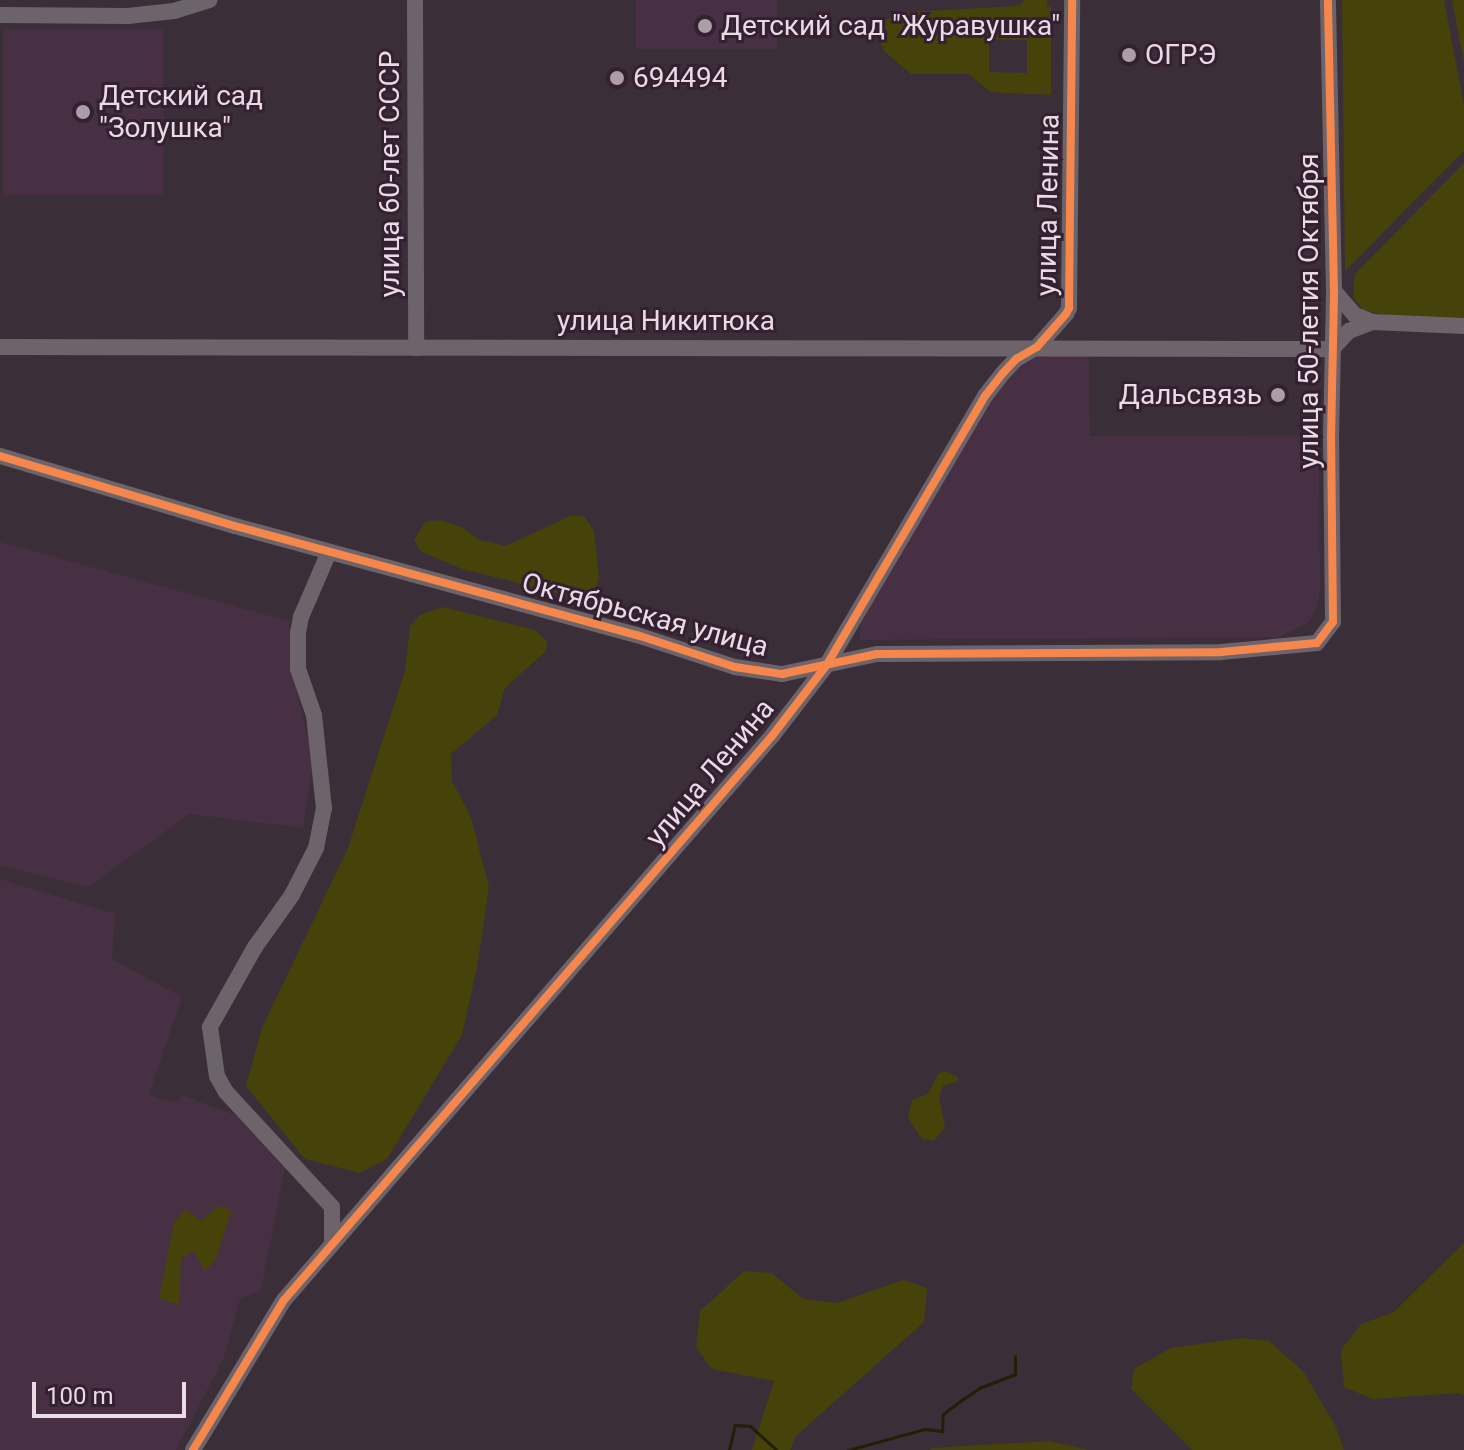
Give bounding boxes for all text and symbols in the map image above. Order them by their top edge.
place label: Детский сад "Журавушка" [721,9,1060,43]
marker: Детский сад "Журавушка" [696,17,714,35]
place label: ОГРЭ [1145,38,1216,72]
marker: ОГРЭ [1120,46,1138,64]
street label: улица 60-лет СССР [373,51,407,297]
place label: 694494 [633,61,727,95]
marker: 694494 [608,69,626,87]
place label: Детский сад "Золушка" [99,79,263,145]
marker: Детский сад "Золушка" [74,103,92,121]
street label: улица Ленина [1030,114,1066,296]
street label: улица 50-летия Октября [1292,153,1326,469]
street label: улица Никитюка [557,304,775,338]
place label: Дальсвязь [1119,378,1262,412]
marker: Дальсвязь [1269,386,1287,404]
street label: Октябрьская улица [518,566,772,664]
street label: улица Ленина [639,692,781,854]
scale bar [36,1366,190,1416]
text: 100 m [46,1382,113,1410]

